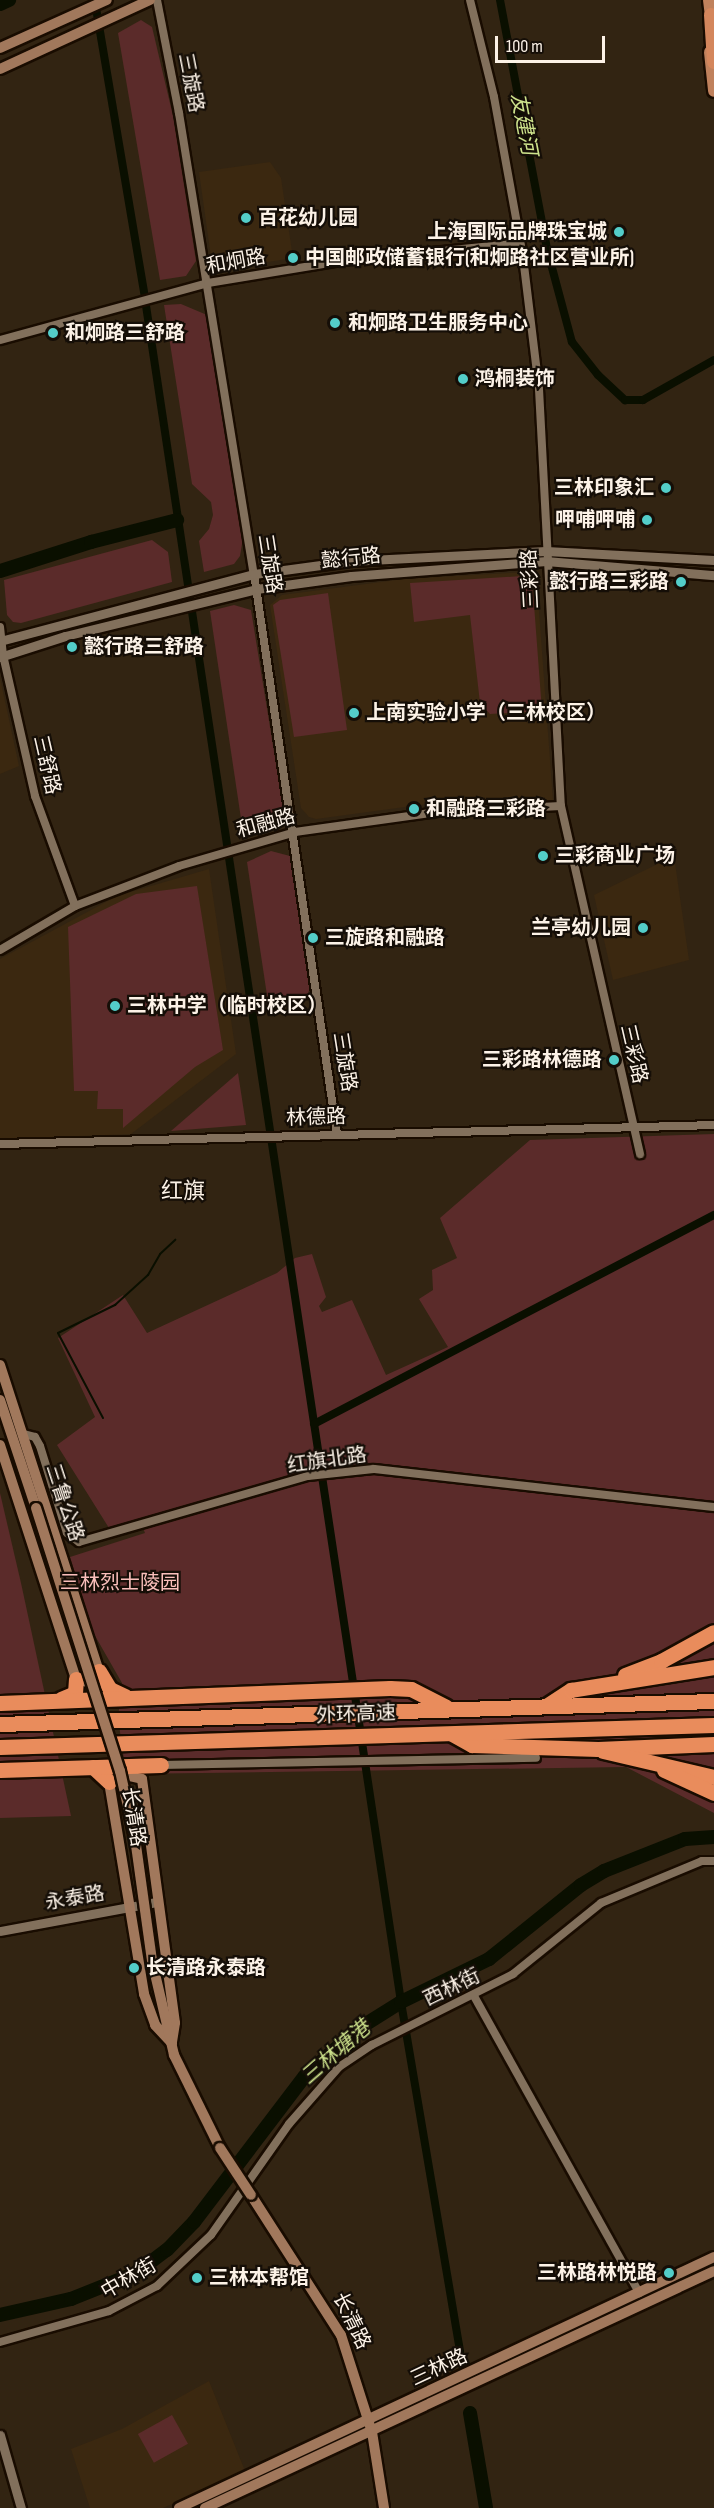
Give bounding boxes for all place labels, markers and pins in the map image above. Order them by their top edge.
place label: 百花幼儿园 [258,206,358,230]
marker: 百花幼儿园 [239,211,253,225]
place label: 上海国际品牌珠宝城 [427,220,607,244]
marker: 上海国际品牌珠宝城 [612,225,626,239]
place label: 中国邮政储蓄银行(和炯路社区营业所) [305,246,634,270]
marker: 中国邮政储蓄银行(和炯路社区营业所) [286,251,300,265]
place label: 和炯路卫生服务中心 [348,311,528,335]
marker: 和炯路卫生服务中心 [326,314,344,332]
place label: 和炯路三舒路 [65,321,185,345]
marker: 和炯路三舒路 [46,326,60,340]
place label: 鸿桐装饰 [475,367,555,391]
marker: 鸿桐装饰 [456,372,470,386]
place label: 三林印象汇 [554,476,654,500]
marker: 三林印象汇 [659,481,673,495]
place label: 呷哺呷哺 [555,508,635,532]
marker: 呷哺呷哺 [640,513,654,527]
place label: 懿行路三彩路 [549,570,669,594]
marker: 懿行路三彩路 [674,575,688,589]
place label: 懿行路三舒路 [84,635,204,659]
marker: 懿行路三舒路 [65,640,79,654]
place label: 上南实验小学（三林校区） [366,701,606,725]
marker: 上南实验小学（三林校区） [347,706,361,720]
place label: 和融路三彩路 [426,797,546,821]
marker: 和融路三彩路 [407,802,421,816]
place label: 三彩商业广场 [555,844,675,868]
marker: 三彩商业广场 [536,849,550,863]
place label: 兰亭幼儿园 [531,916,631,940]
marker: 兰亭幼儿园 [636,921,650,935]
place label: 三旋路和融路 [325,926,445,950]
marker: 三旋路和融路 [306,931,320,945]
place label: 三林中学（临时校区） [127,994,327,1018]
marker: 三林中学（临时校区） [108,999,122,1013]
place label: 三彩路林德路 [482,1048,602,1072]
marker: 三彩路林德路 [607,1053,621,1067]
place label: 长清路永泰路 [146,1956,266,1980]
marker: 长清路永泰路 [127,1961,141,1975]
place label: 三林路林悦路 [537,2261,657,2285]
place label: 三林本帮馆 [209,2266,309,2290]
marker: 三林路林悦路 [662,2266,676,2280]
marker: 三林本帮馆 [190,2271,204,2285]

